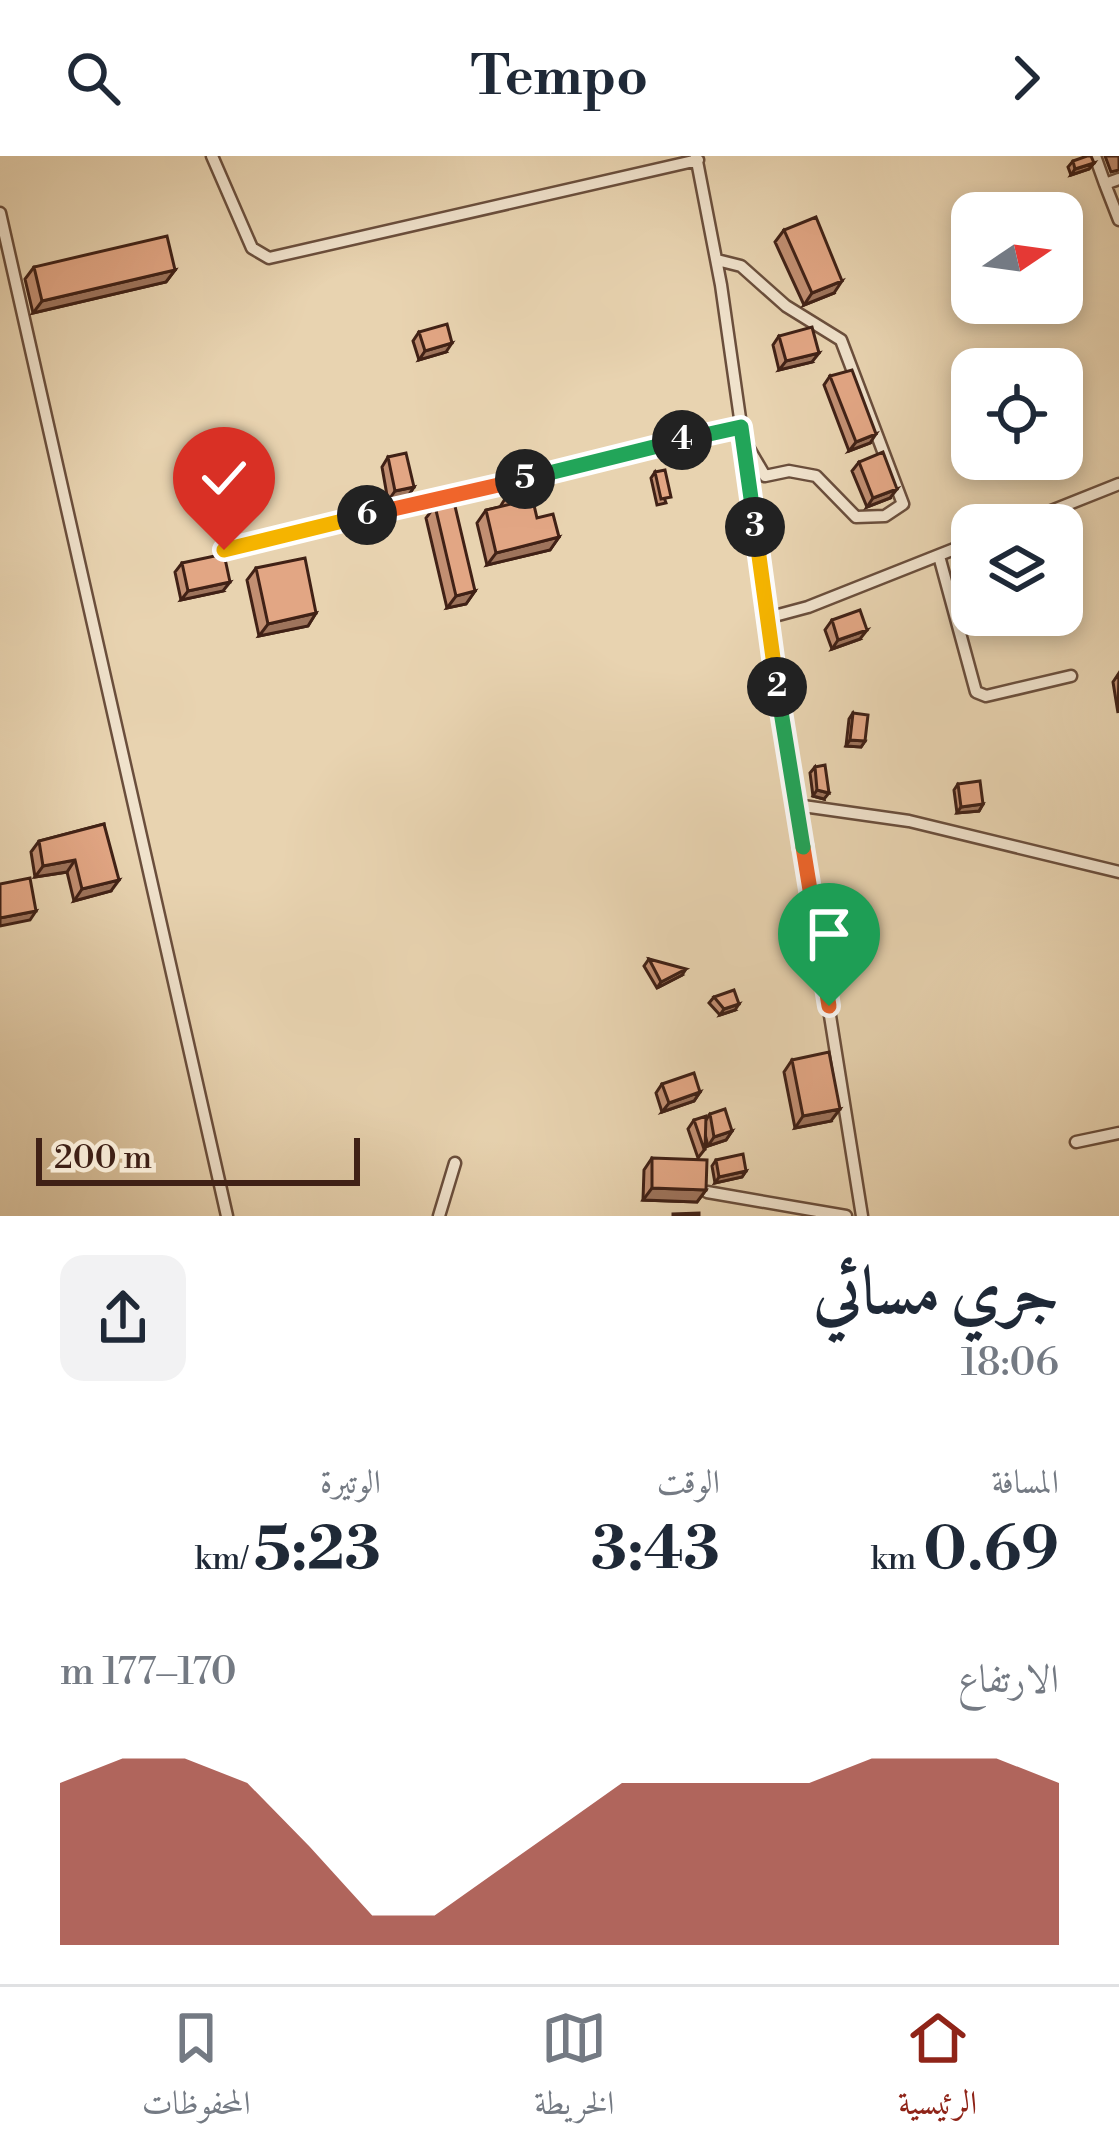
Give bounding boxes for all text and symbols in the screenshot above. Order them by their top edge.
text: Tempo [471,44,648,112]
icon: search [60,45,126,111]
icon: forward [993,45,1059,111]
north arrow [951,192,1083,324]
map controls [951,192,1083,636]
button: locate [951,348,1083,480]
pin: 4 [652,410,712,470]
text: 4 [671,419,693,460]
pin [173,427,275,550]
icon: check [191,445,257,511]
pin: 5 [495,449,555,509]
text: 5 [515,458,535,499]
pin: 6 [337,485,397,545]
text: 6 [357,494,377,535]
pin: 3 [725,497,785,557]
button: layers [951,504,1083,636]
text: 3 [745,506,765,547]
pin: 2 [747,657,807,717]
text: 2 [767,666,787,707]
pin [778,883,880,1006]
icon: arrive [796,901,862,967]
scale bar [36,1132,360,1185]
text: 200 m [54,1138,152,1179]
text: جري مسائي [813,1252,1059,1335]
button: share [60,1255,186,1381]
text: 18:06 [961,1339,1059,1388]
text: الوتيرة [320,1463,381,1504]
text: الوقت [657,1463,720,1504]
text: المسافة [992,1463,1059,1504]
text: 5:23 [254,1514,381,1589]
text: 3:43 [591,1514,720,1589]
text: 0.69 [923,1514,1059,1589]
text: /km [195,1539,254,1580]
text: km [870,1539,923,1580]
text: 170–177 m [60,1648,237,1697]
text: الارتفاع [958,1656,1059,1705]
tab: المحفوظات [142,2005,251,2135]
tab: الخريطة [534,2005,614,2135]
tab: الرئيسية [898,2005,977,2135]

